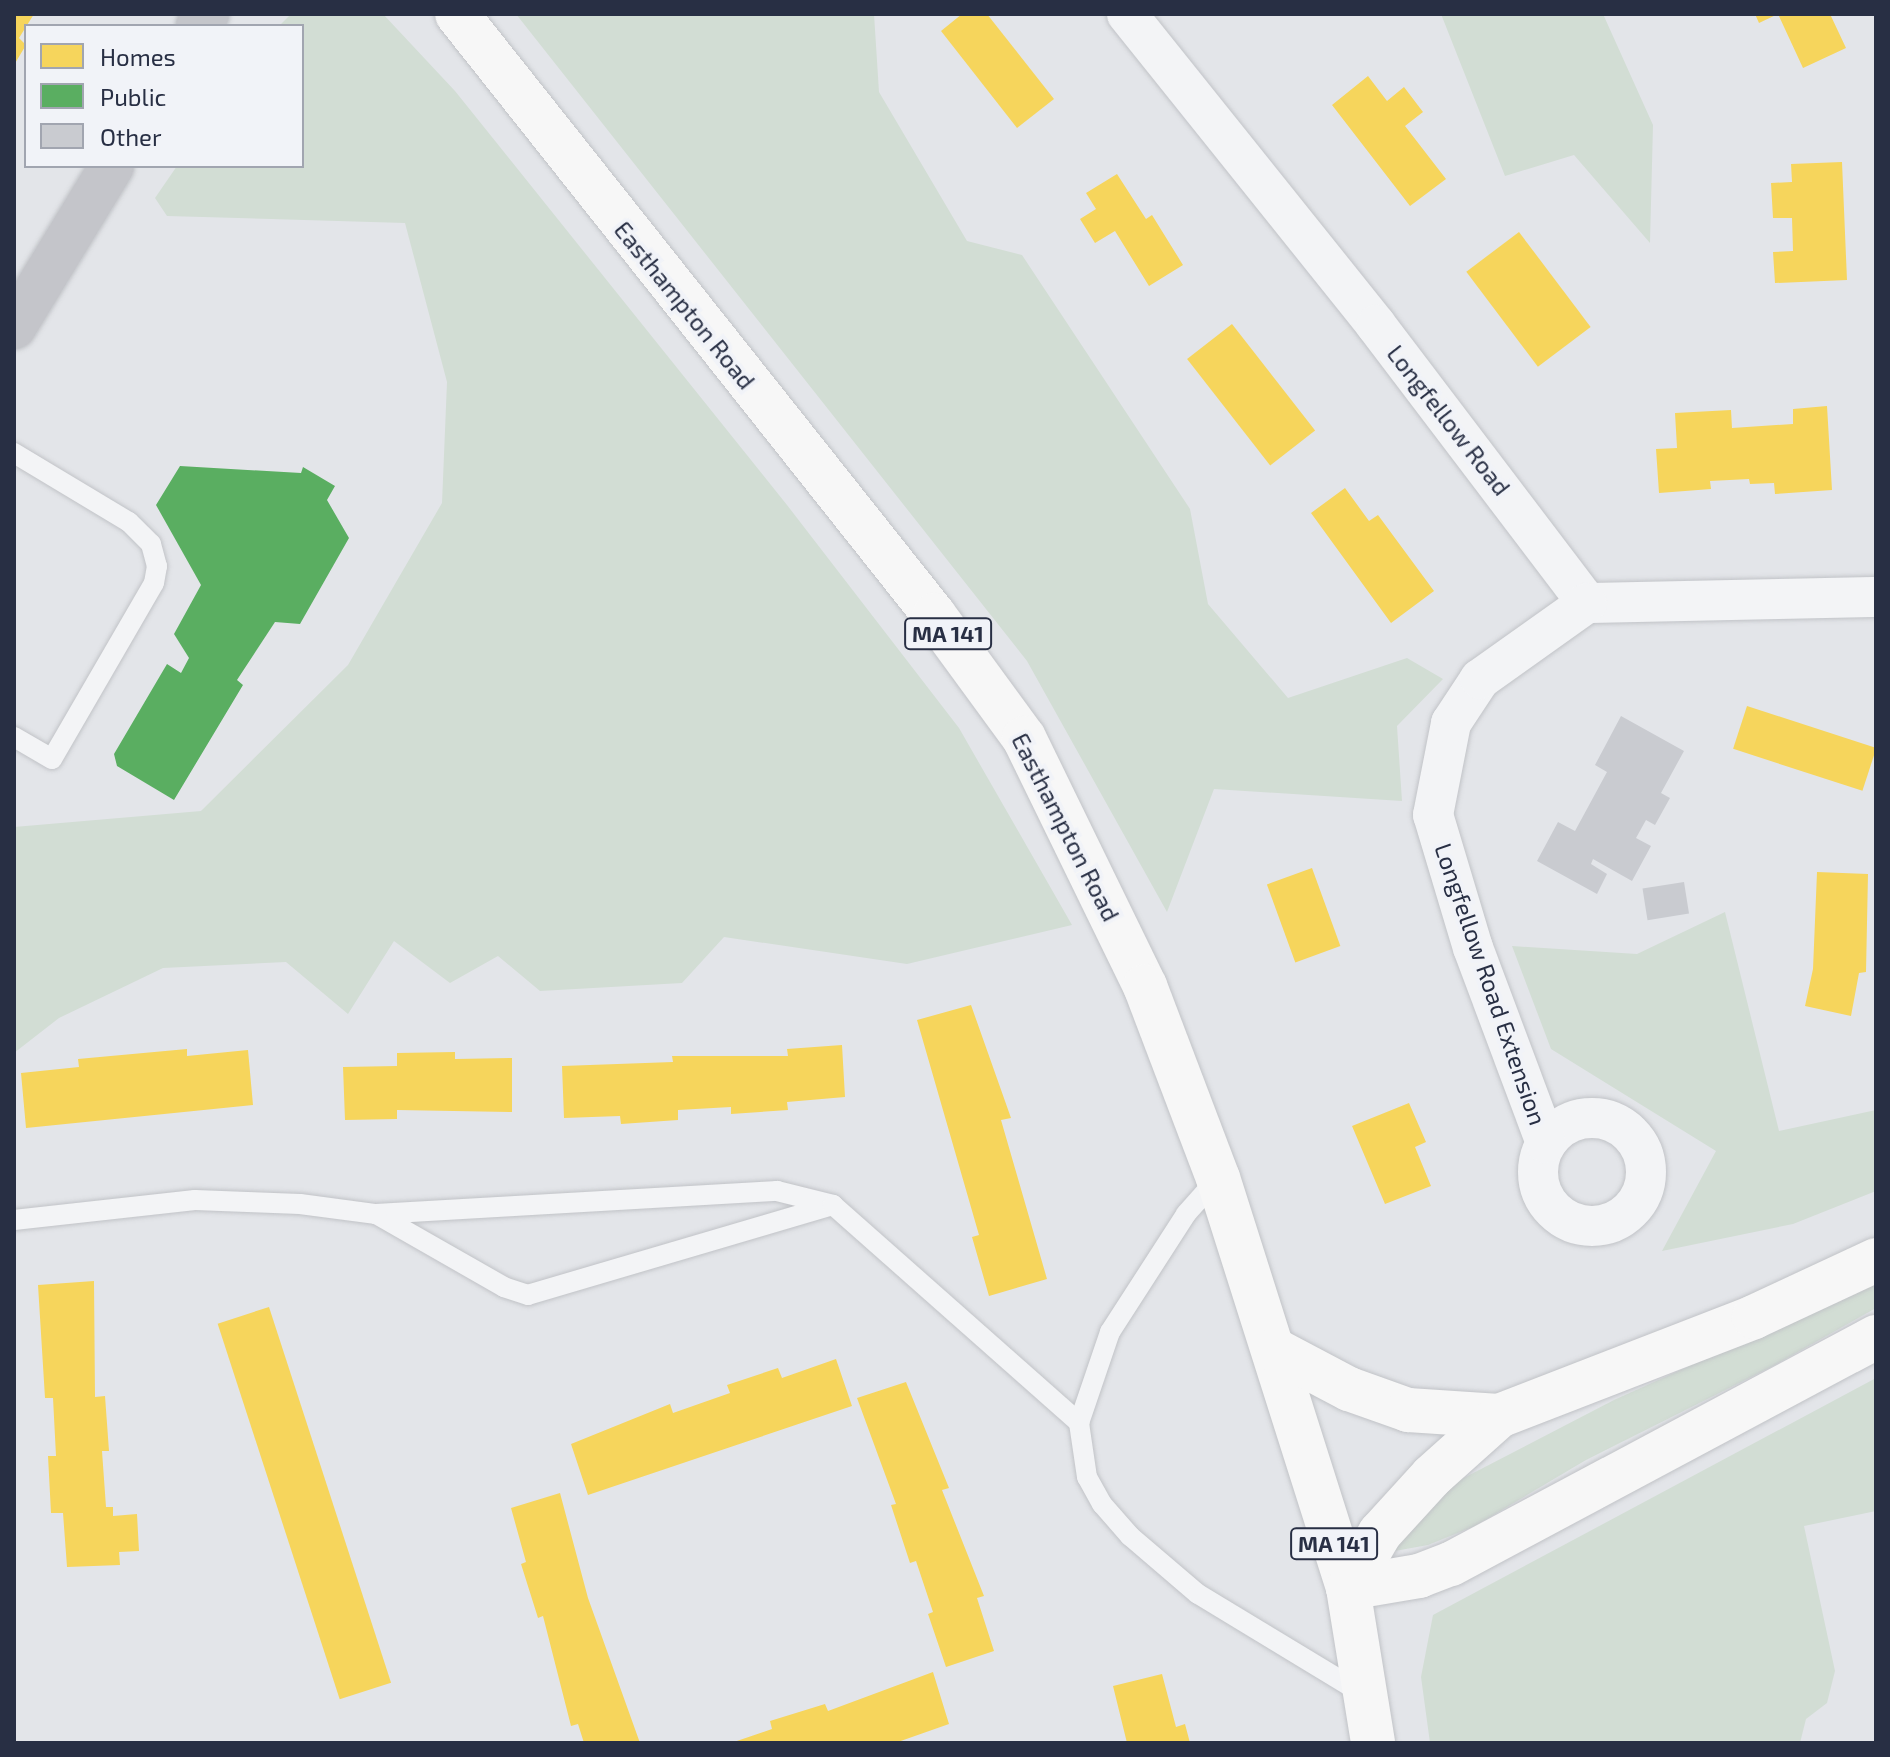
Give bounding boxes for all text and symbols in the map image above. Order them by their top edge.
legend [24,24,304,168]
text: Homes [100,42,176,71]
text: Public [100,82,166,111]
text: Other [100,122,162,151]
street label: Easthampton Road [609,215,761,395]
street label: Longfellow Road [1381,339,1517,501]
road number: MA 141 [902,616,994,652]
street label: Easthampton Road [1006,728,1126,926]
street label: Longfellow Road Extension [1429,839,1553,1129]
road number: MA 141 [1288,1526,1380,1562]

